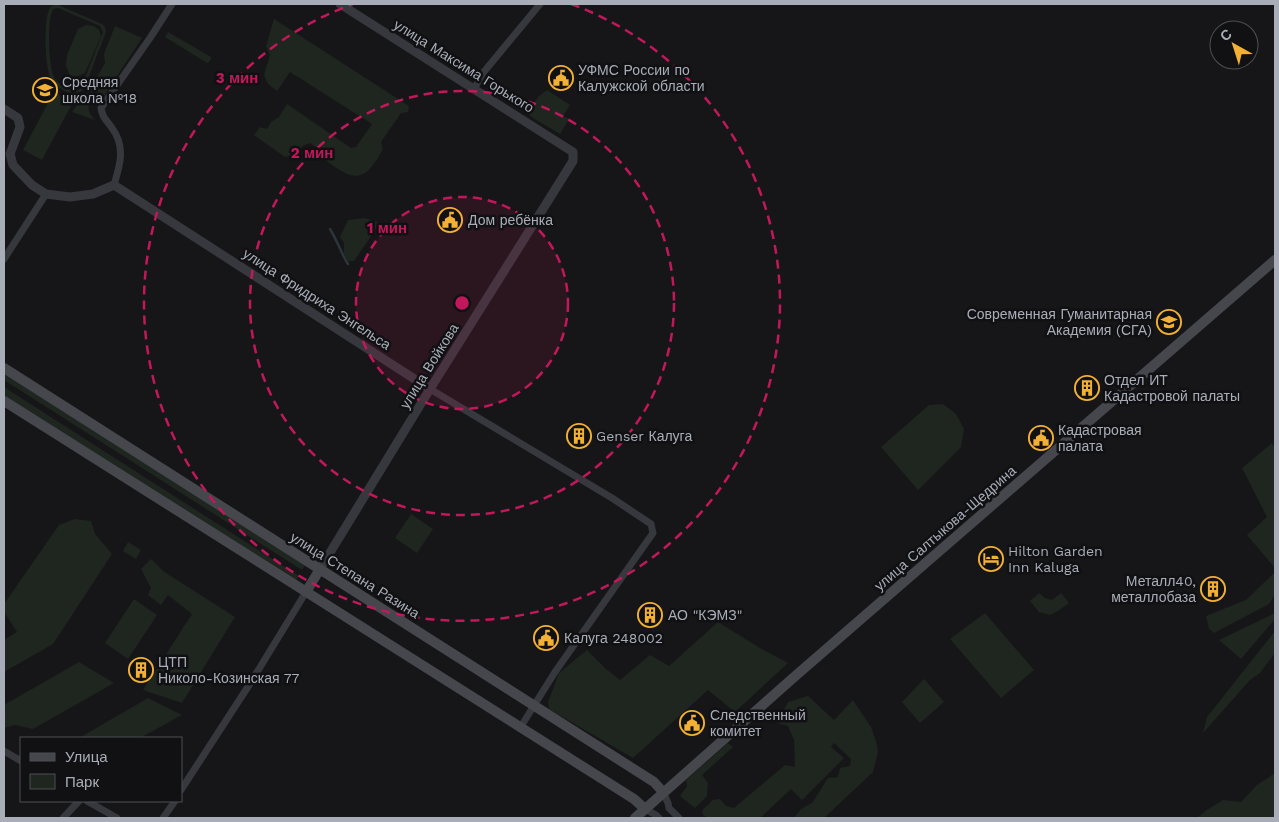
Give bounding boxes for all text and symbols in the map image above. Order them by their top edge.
street label: улица Максима Горького [391,16,537,116]
north arrow [1209,20,1259,70]
text: С [1217,25,1235,44]
place label: УФМС России по Калужской области [578,62,705,94]
public building icon: УФМС России по Калужской области [548,65,574,91]
text: 3 мин [216,69,258,87]
place label: Средняя школа №18 [62,74,137,106]
school or university icon: Средняя школа №18 [32,77,58,103]
text: 2 мин [291,144,333,162]
public building icon: Дом ребёнка [437,207,463,233]
place label: Дом ребёнка [468,212,553,228]
text: 1 мин [367,219,407,237]
street label: улица Фридриха Энгельса [240,245,394,353]
centre of rings [453,294,471,312]
place label: Современная Гуманитарная Академия (СГА) [967,306,1152,338]
school or university icon: Современная Гуманитарная Академия (СГА) [1156,309,1182,335]
street label: улица Войкова [396,320,462,412]
place label: Отдел ИТ Кадастровой палаты [1104,372,1240,404]
building icon: Отдел ИТ Кадастровой палаты [1074,375,1100,401]
place label: Кадастровая палата [1058,422,1142,454]
building icon: Genser Калуга [566,423,592,449]
public building icon: Кадастровая палата [1028,425,1054,451]
place label: Genser Калуга [596,428,692,444]
street label: улица Салтыкова-Щедрина [871,462,1019,594]
street label: улица Степана Разина [287,529,423,621]
place label: Hilton Garden Inn Kaluga [1008,543,1103,575]
hotel icon: Hilton Garden Inn Kaluga [978,546,1004,572]
place label: Металл40, металлобаза [1111,573,1196,605]
building icon: Металл40, металлобаза [1200,576,1226,602]
building icon: АО "КЭМЗ" [637,602,663,628]
place label: АО "КЭМЗ" [668,607,742,623]
public building icon: Калуга 248002 [533,625,559,651]
place label: Калуга 248002 [564,630,663,646]
place label: ЦТП Николо-Козинская 77 [158,654,300,686]
building icon: ЦТП Николо-Козинская 77 [128,657,154,683]
place label: Следственный комитет [710,707,806,739]
public building icon: Следственный комитет [679,710,705,736]
legend [20,737,182,802]
text: Улица [65,748,108,766]
text: Парк [65,773,99,791]

